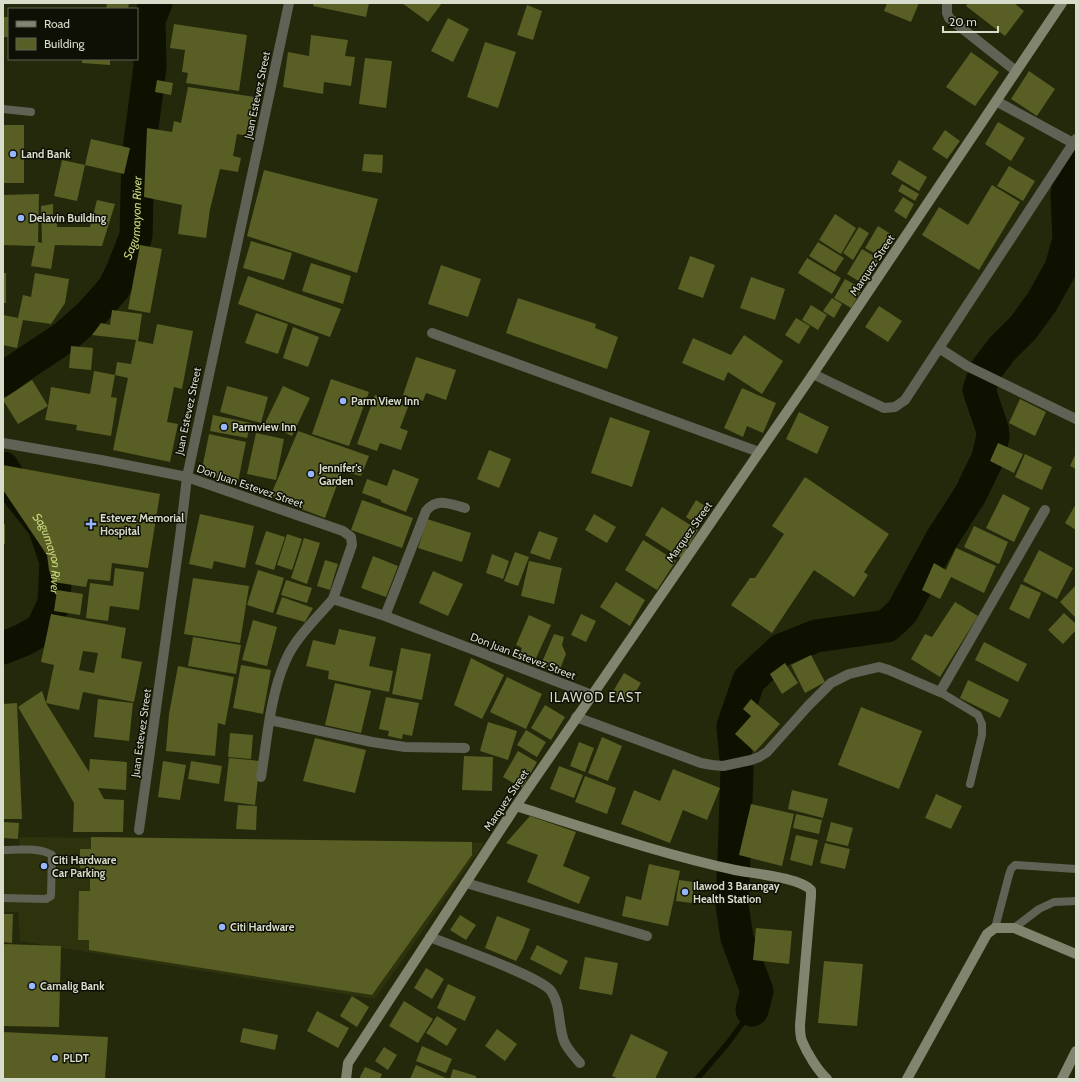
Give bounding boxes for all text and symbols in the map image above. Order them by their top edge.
legend [8,8,138,60]
scale bar [943,8,998,34]
text: 20 m [949,14,977,29]
text: Road [44,16,70,31]
text: Building [44,36,86,51]
street label: Juan Estevez Street [241,50,273,141]
place label: Land Bank [21,147,71,161]
marker: Land Bank [8,149,18,159]
water label: Sagumayon River [120,175,145,261]
place label: Delavin Building [29,211,107,225]
marker: Delavin Building [16,213,26,223]
street label: Marquez Street [846,231,898,298]
street label: Juan Estevez Street [172,366,204,457]
place label: Parm View Inn [351,394,419,408]
marker: Parm View Inn [338,396,348,406]
place label: Parmview Inn [232,420,296,434]
marker: Parmview Inn [219,422,229,432]
street label: Don Juan Estevez Street [195,461,305,511]
place label: Jennifer's Garden [318,461,362,488]
marker: Jennifer's Garden [306,469,316,479]
street label: Marquez Street [663,499,715,565]
water label: Sagumayon River [30,510,64,596]
place label: Estevez Memorial Hospital [100,511,184,538]
marker: Estevez Memorial Hospital [85,518,97,530]
street label: Don Juan Estevez Street [468,629,578,683]
street label: Juan Estevez Street [128,688,154,779]
district label: ILAWOD EAST [550,689,642,705]
street label: Marquez Street [480,766,532,833]
place label: Citi Hardware Car Parking [52,853,117,880]
marker: Citi Hardware Car Parking [39,861,49,871]
place label: Ilawod 3 Barangay Health Station [693,879,780,906]
marker: Ilawod 3 Barangay Health Station [680,887,690,897]
place label: Citi Hardware [230,920,295,934]
marker: Citi Hardware [217,922,227,932]
place label: Camalig Bank [40,979,105,993]
marker: Camalig Bank [27,981,37,991]
place label: PLDT [63,1051,89,1065]
marker: PLDT [50,1053,60,1063]

